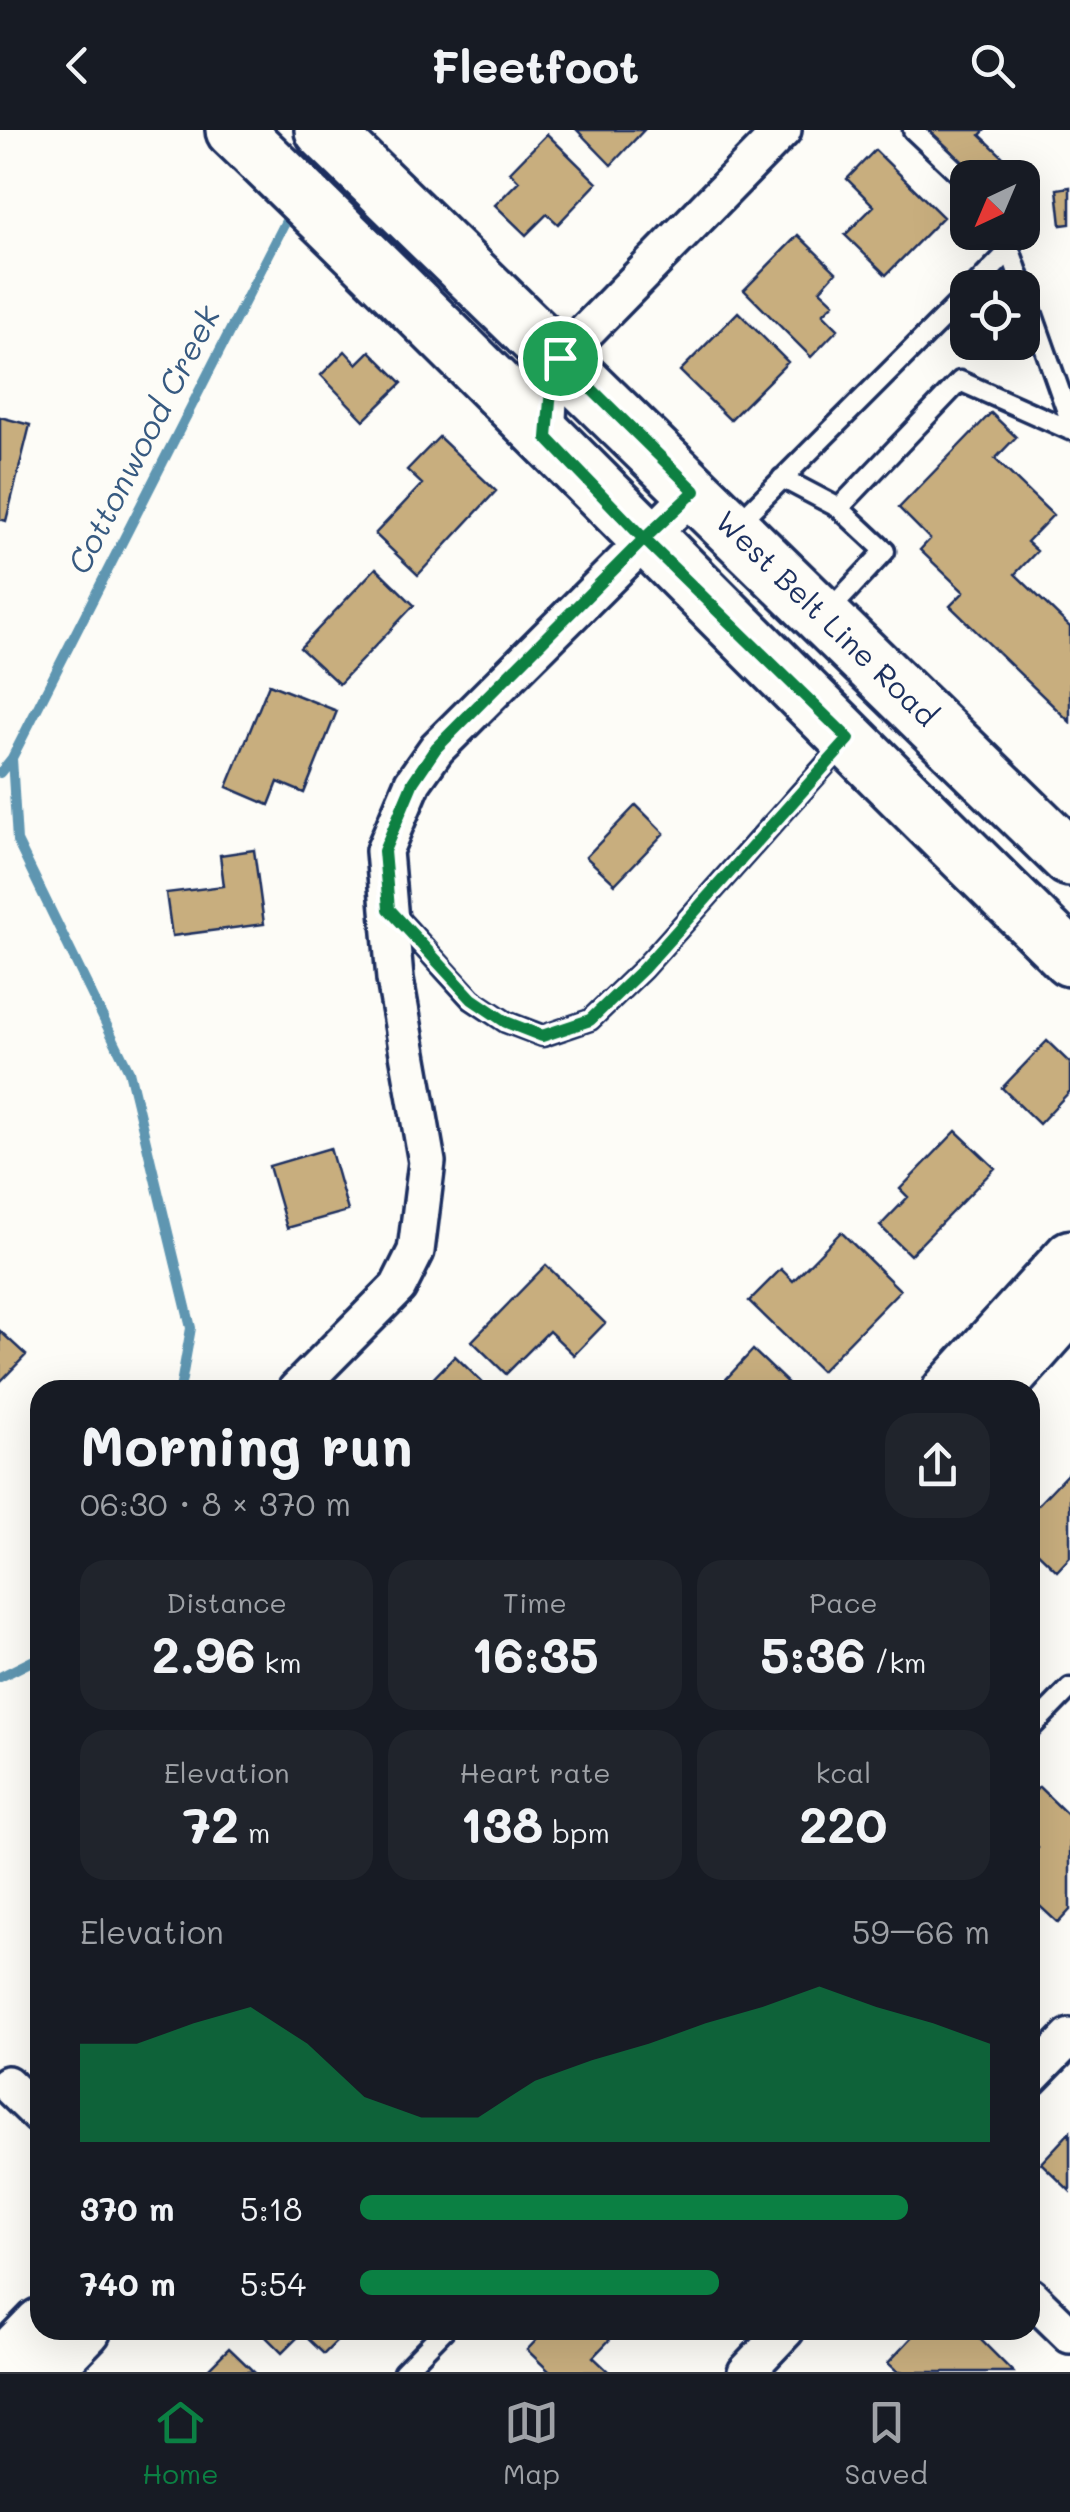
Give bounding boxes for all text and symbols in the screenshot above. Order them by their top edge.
text: Fleetfoot [431,36,639,94]
icon: back [50,38,105,93]
icon: search [965,38,1020,93]
north arrow [950,160,1040,250]
map controls [950,160,1040,360]
button: locate [950,270,1040,360]
water label: Cottonwood Creek [56,297,228,580]
pin [518,316,603,401]
icon: arrive [533,331,588,386]
street label: West Belt Line Road [708,501,947,734]
text: Morning run [80,1408,413,1480]
button: share [885,1413,990,1518]
text: 06:30 · 8 × 370 m [80,1482,351,1524]
text: Distance [166,1584,287,1620]
text: Time [503,1584,567,1620]
text: Pace [809,1584,878,1620]
text: 2.96 [152,1620,255,1686]
text: 16:35 [471,1620,599,1686]
text: 5:36 [760,1620,866,1686]
text: km [255,1644,302,1680]
text: /km [866,1644,926,1680]
text: Elevation [164,1754,290,1790]
text: Heart rate [459,1754,611,1790]
text: kcal [815,1754,871,1790]
text: 72 [183,1790,239,1856]
text: 138 [460,1790,543,1856]
text: 220 [799,1790,887,1856]
text: m [239,1814,270,1850]
text: bpm [543,1814,610,1850]
text: Elevation [80,1910,224,1952]
text: 59–66 m [852,1910,990,1952]
text: 370 m [80,2187,175,2229]
text: 5:18 [240,2187,302,2229]
text: 740 m [80,2262,176,2304]
text: 5:54 [240,2262,306,2304]
tab: Home [142,2395,218,2491]
tab: Map [503,2395,560,2491]
tab: Saved [845,2395,928,2491]

